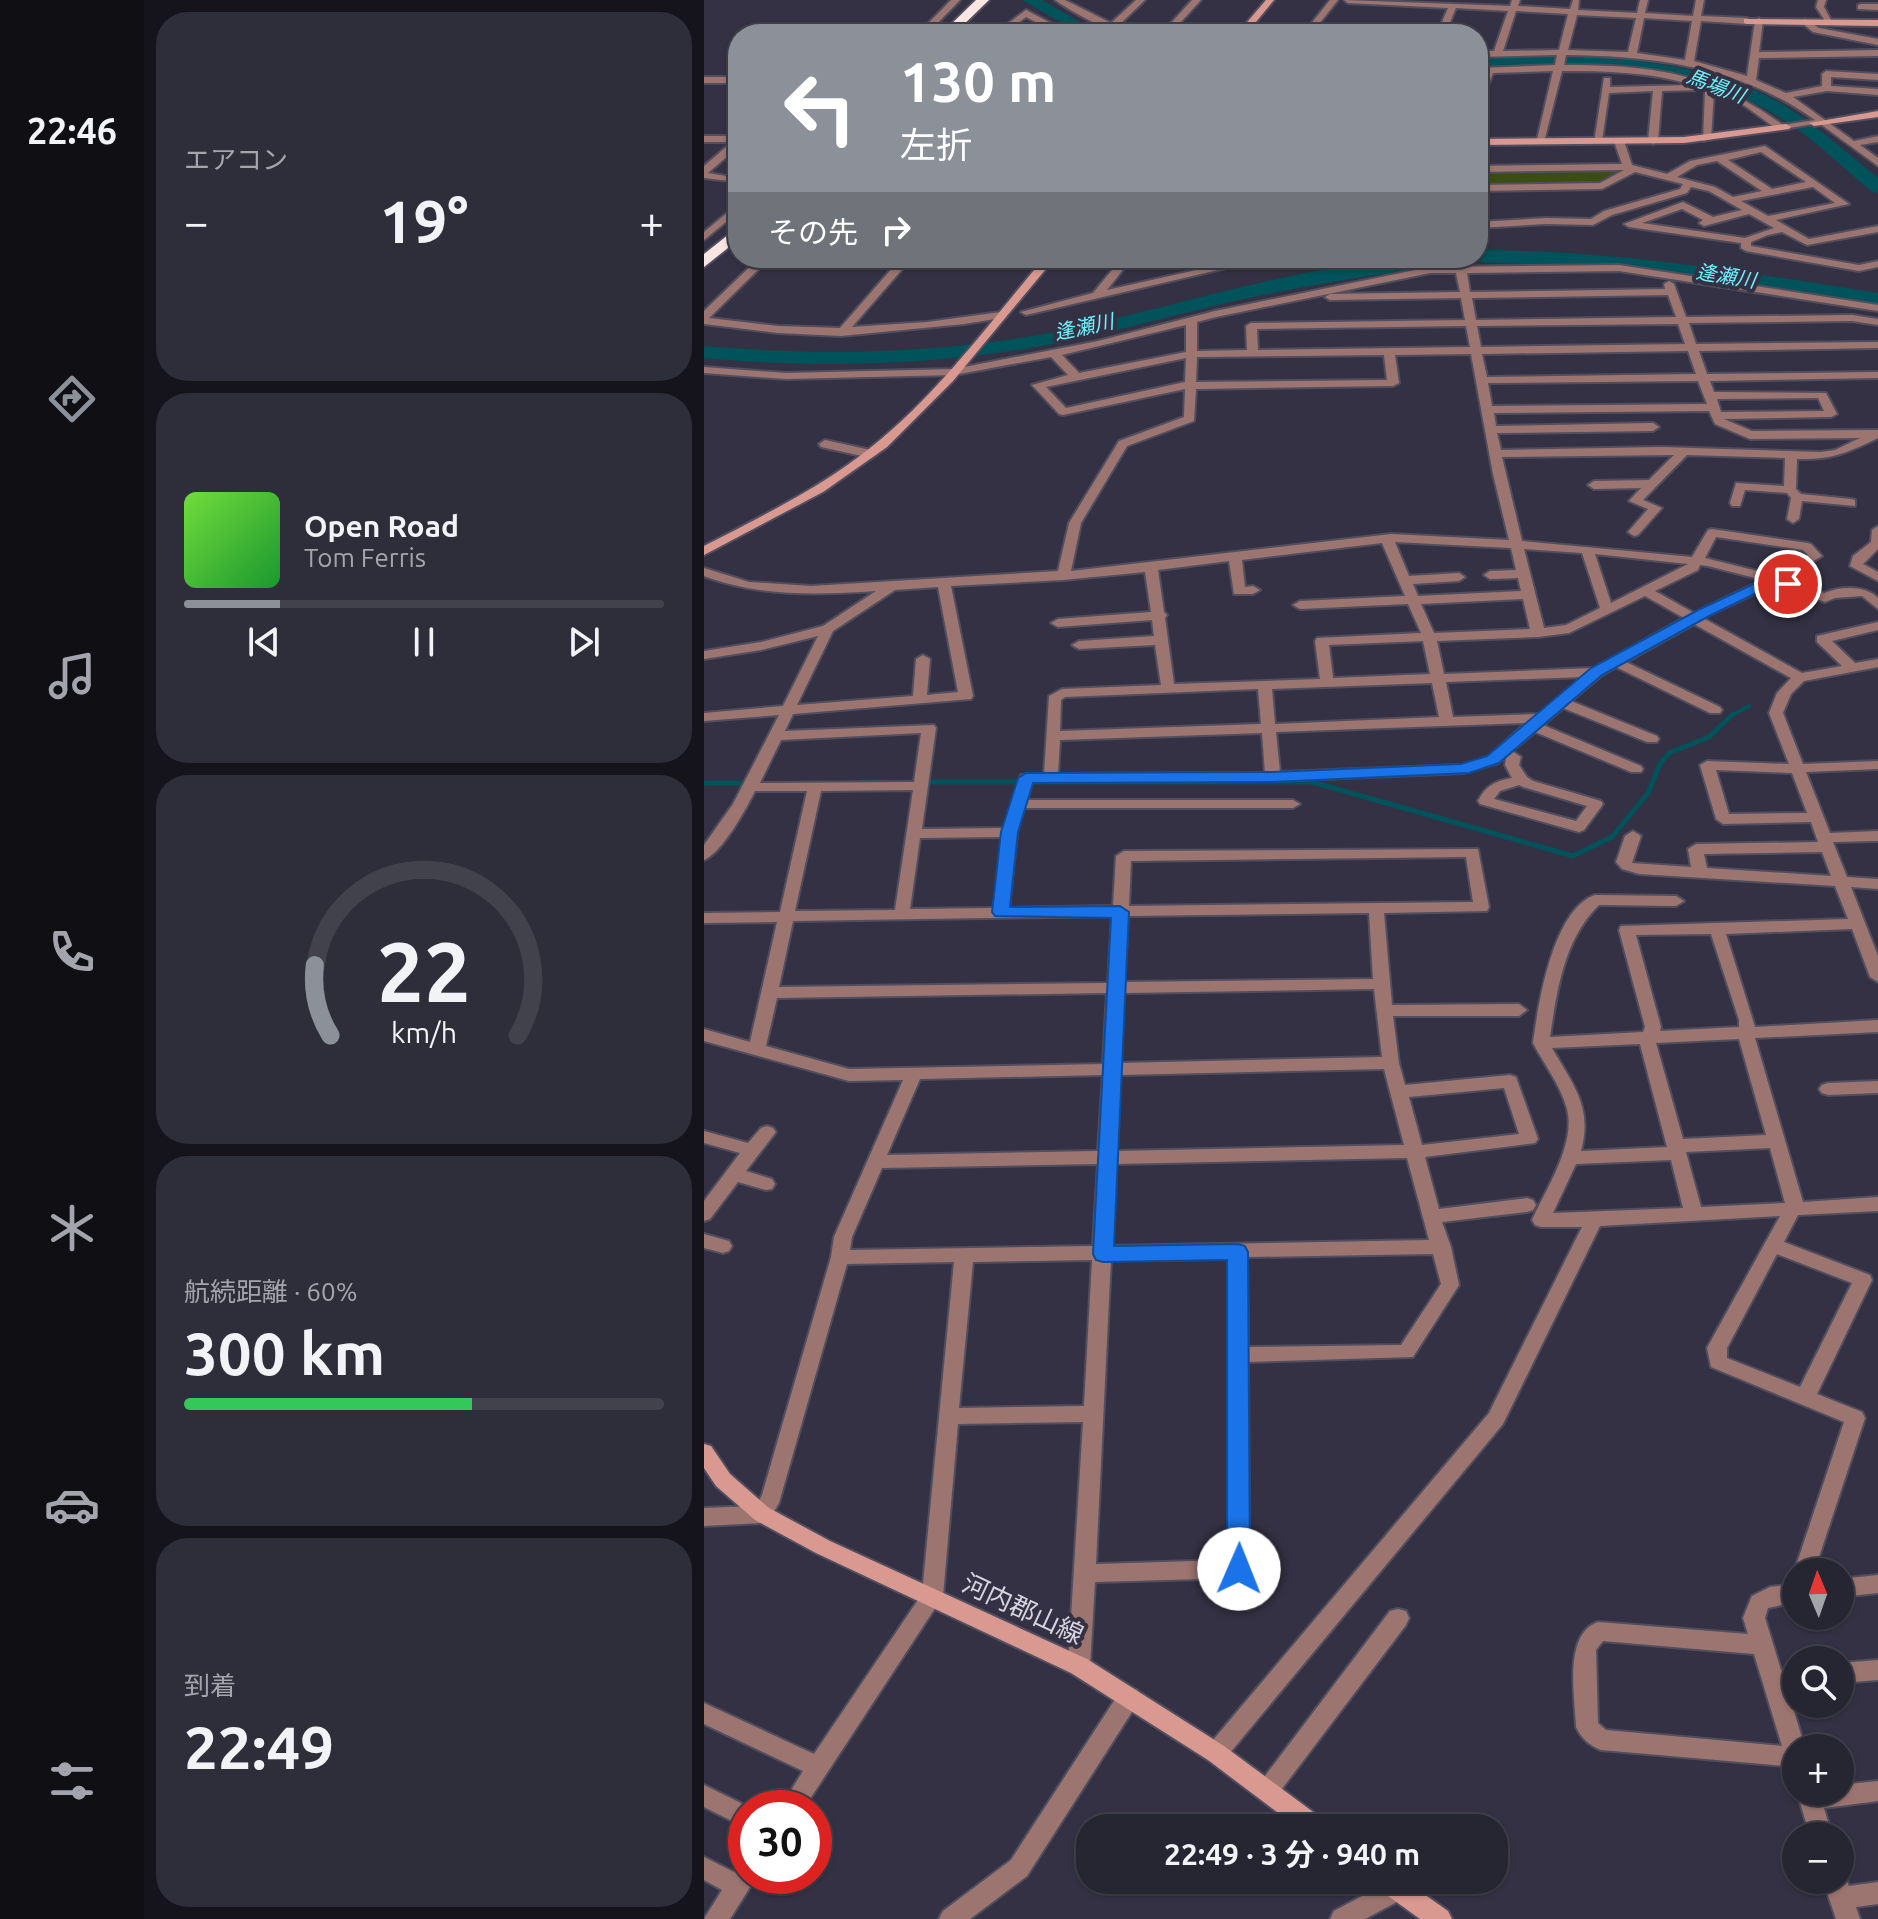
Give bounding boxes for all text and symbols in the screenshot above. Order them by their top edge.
text: 130 m [900,50,1056,113]
icon: left [768,56,872,160]
water label: 馬場川 [1684,64,1750,108]
text: 22:46 [27,110,117,151]
text: 左折 [900,124,972,165]
text: エアコン [184,145,288,174]
text: 19° [380,187,468,254]
text: − [184,197,209,246]
text: + [639,197,664,246]
icon: right [874,208,918,252]
text: その先 [768,215,858,249]
water label: 逢瀬川 [1695,259,1759,292]
water label: 逢瀬川 [1052,309,1118,344]
icon: directions [44,371,100,427]
text: Open Road [304,509,459,543]
text: Tom Ferris [304,543,426,572]
pin [1754,550,1822,618]
icon: arrive [1766,562,1810,606]
icon: previous [242,620,286,664]
icon: pause [402,620,446,664]
icon: next [562,620,606,664]
icon: music [44,648,100,704]
text: 22 [377,923,471,1017]
icon: phone [44,924,100,980]
text: km/h [391,1016,457,1048]
icon: climate [44,1200,100,1256]
text: 航続距離 · 60% [184,1277,358,1306]
text: 300 km [184,1319,385,1386]
icon: car [44,1477,100,1533]
position arrow [1197,1527,1281,1611]
north arrow [1782,1558,1854,1630]
map controls [1782,1558,1854,1894]
street label: 河内郡山線 [958,1568,1088,1649]
button: search [1782,1646,1854,1718]
text: 到着 [184,1671,236,1700]
text: 22:49 [184,1713,334,1780]
button: + [1782,1734,1854,1806]
icon: filters [44,1753,100,1809]
speed limit sign: 30 [728,1790,832,1894]
button: − [1782,1822,1854,1894]
text: 22:49 · 3 分 · 940 m [1164,1837,1420,1871]

